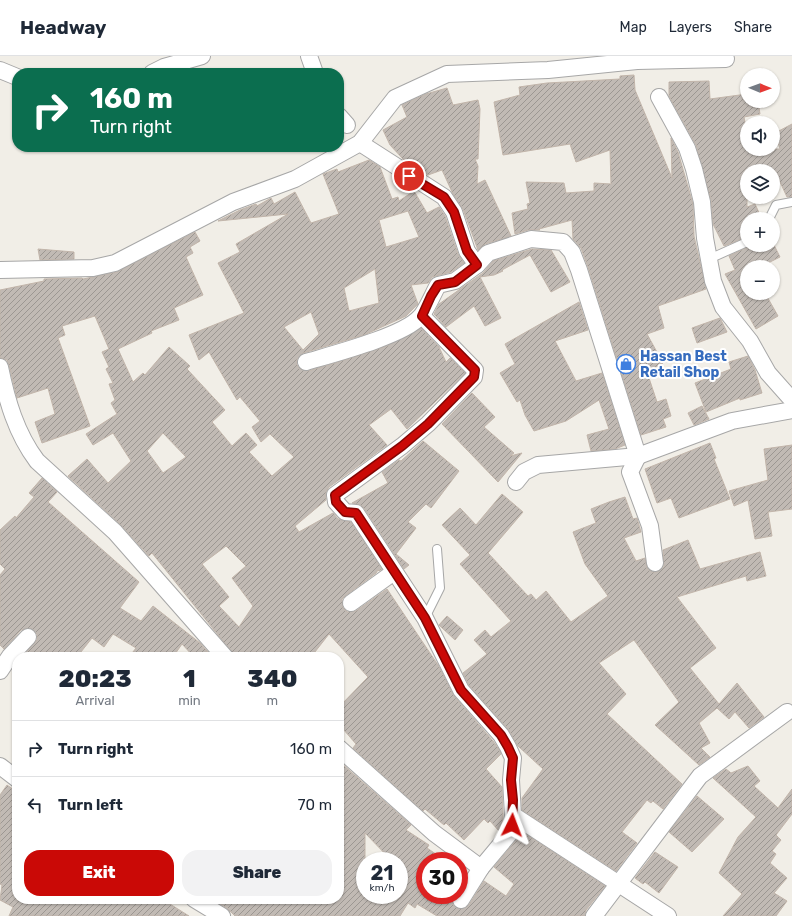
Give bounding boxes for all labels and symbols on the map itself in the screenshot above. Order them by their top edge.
north arrow [740,68,780,108]
pin [392,159,426,193]
place label: Hassan Best Retail Shop [640,348,727,381]
shop icon: Hassan Best Retail Shop [615,353,637,375]
position arrow [491,804,533,846]
speed limit sign: 30 [416,852,468,904]

